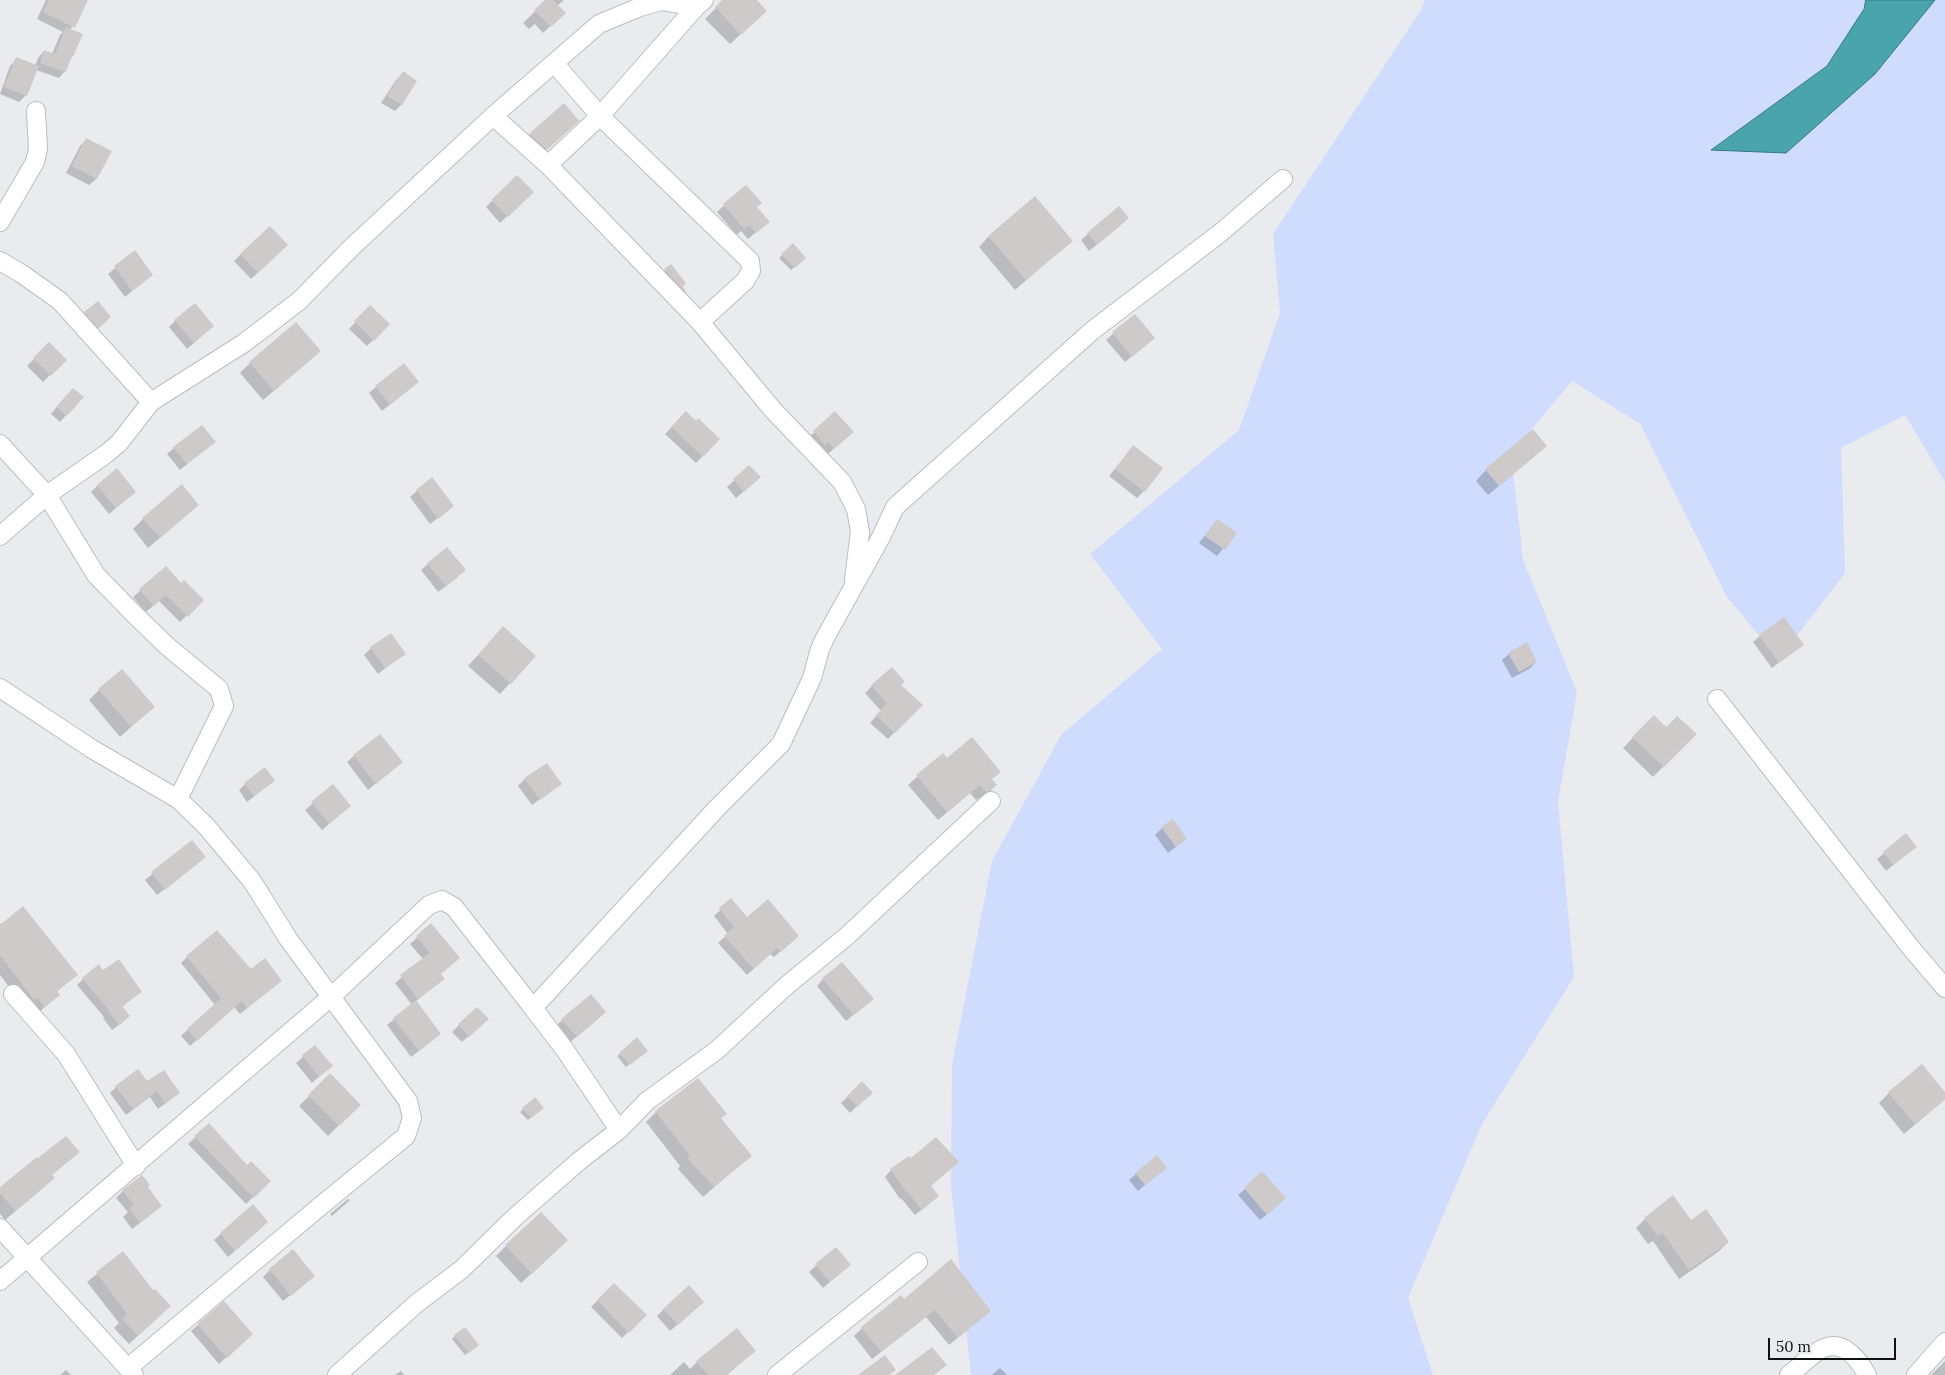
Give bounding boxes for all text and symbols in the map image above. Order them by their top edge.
scale bar [1770,1328,1898,1360]
text: 50 m [1776,1337,1811,1356]

